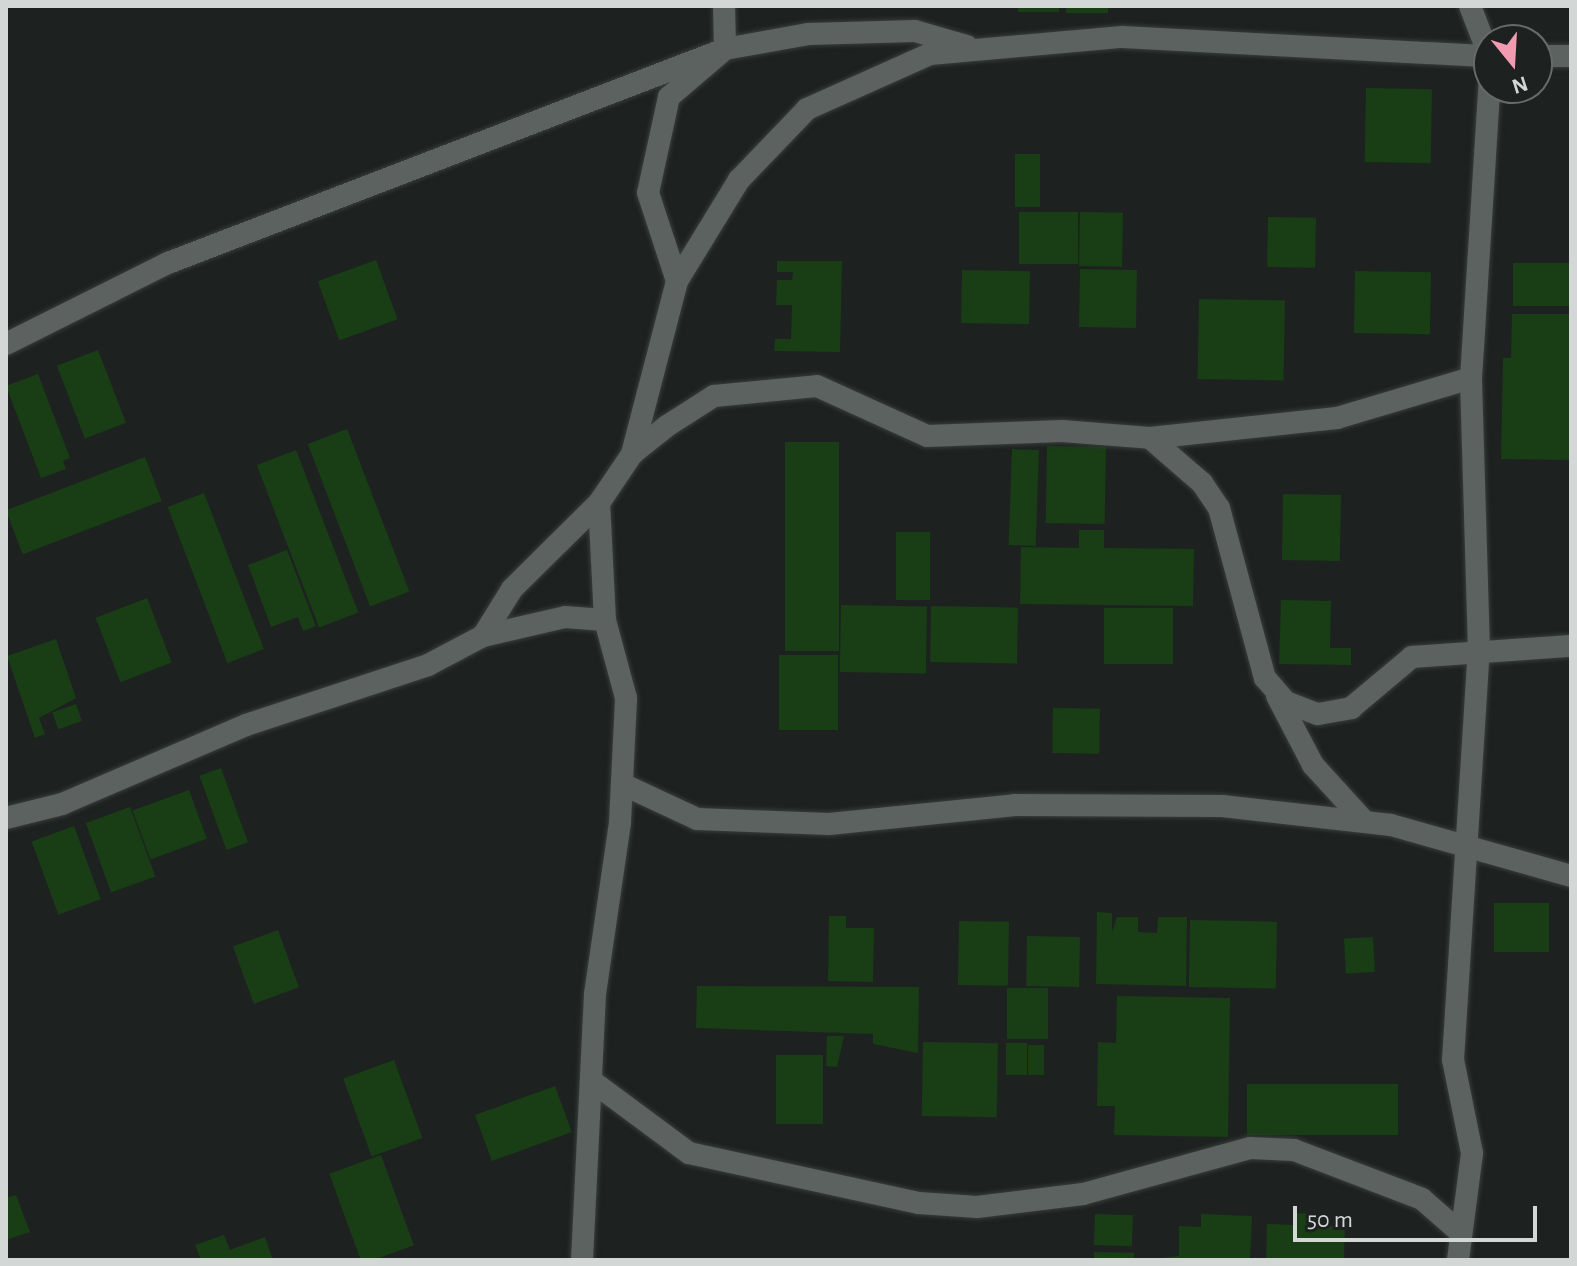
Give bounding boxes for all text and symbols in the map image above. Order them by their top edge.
north arrow [1473,24,1553,104]
text: N [1509,72,1530,98]
scale bar [1297,1190,1541,1240]
text: 50 m [1307,1208,1353,1232]

